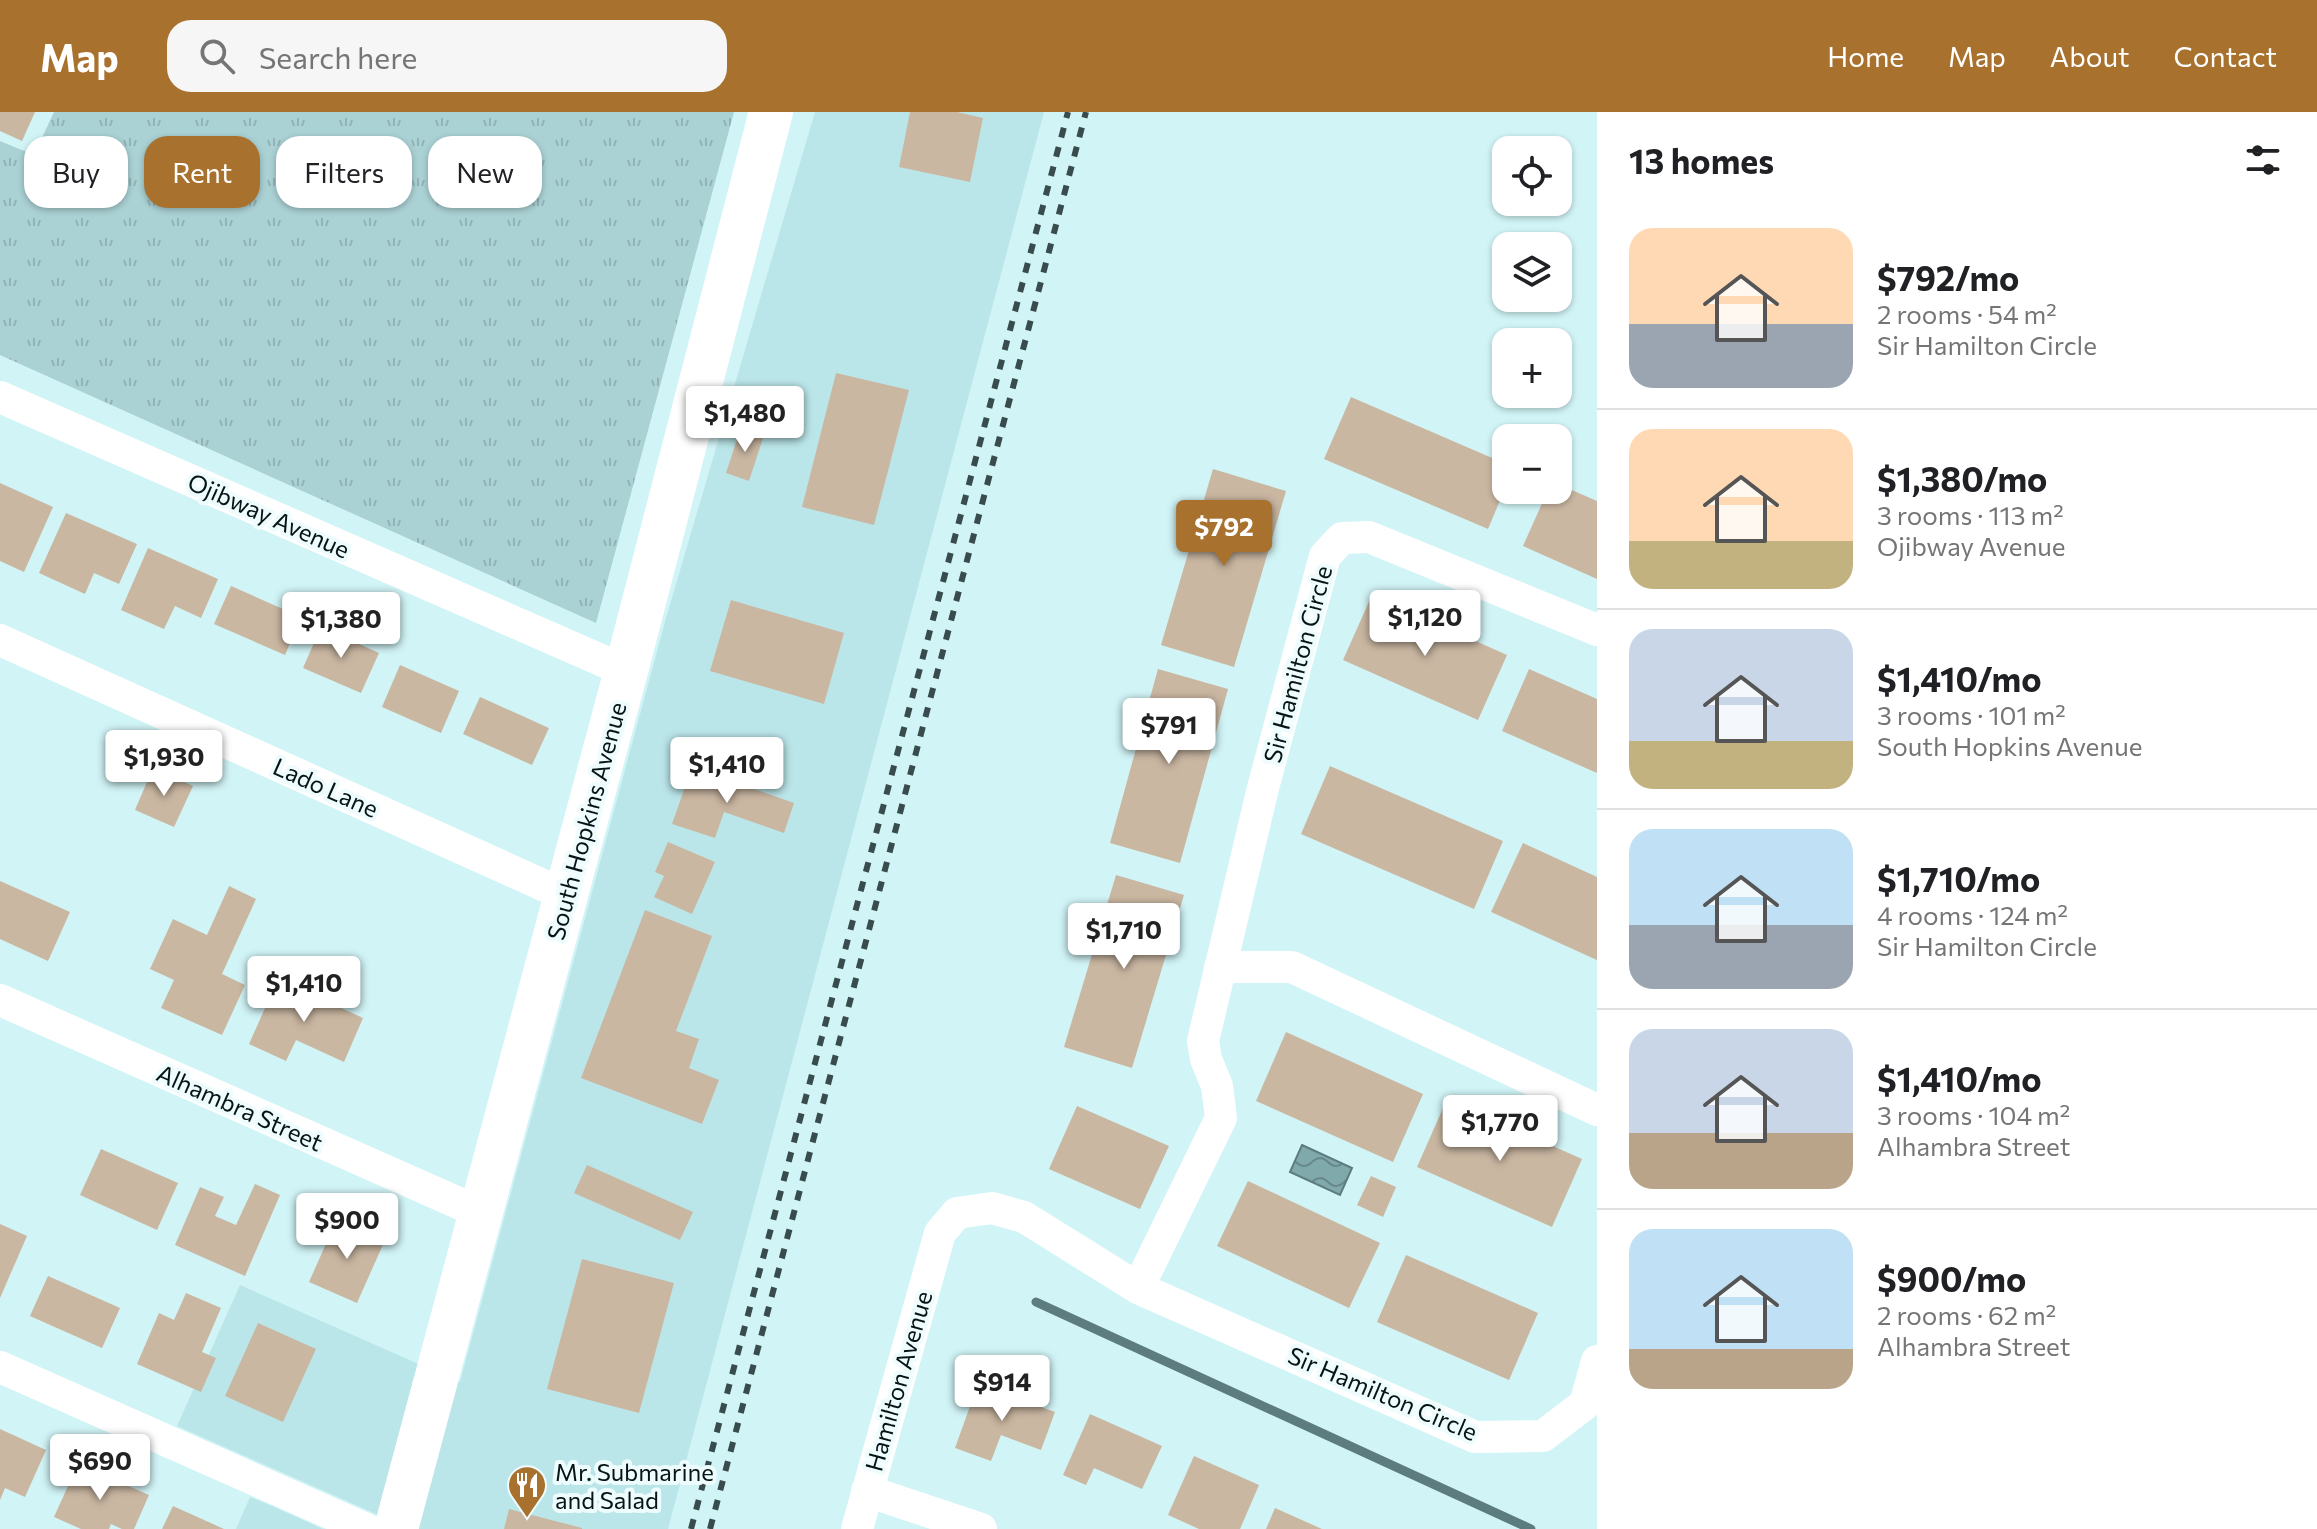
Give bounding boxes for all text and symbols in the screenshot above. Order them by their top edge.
search box [167,20,727,92]
text: Map [40,33,119,80]
icon: search [195,34,239,78]
text: Search here [259,38,417,75]
text: Home [1827,39,1904,73]
text: Map [1948,39,2006,73]
text: About [2050,39,2130,73]
text: Contact [2174,39,2277,73]
chip: Buy [24,136,128,208]
chip: Rent [144,136,260,208]
chip: Filters [276,136,412,208]
chip: New [428,136,542,208]
map controls [1492,136,1572,504]
button: locate [1492,136,1572,216]
icon: filters [2241,138,2285,182]
text: 13 homes [1629,139,1774,181]
button: layers [1492,232,1572,312]
text: $792/mo [1877,256,2019,298]
icon: home [1693,260,1789,356]
text: 2 rooms · 54 m² [1877,298,2057,329]
button: + [1492,328,1572,408]
text: Sir Hamilton Circle [1877,329,2097,360]
pin: $1,480 [680,386,810,454]
text: $1,480 [704,396,786,427]
button: − [1492,424,1572,504]
text: $1,380/mo [1877,457,2047,499]
icon: home [1693,461,1789,557]
street label: Ojibway Avenue [184,466,354,564]
text: 3 rooms · 113 m² [1877,499,2064,530]
pin: $792 [1177,500,1271,568]
text: $792 [1194,510,1254,541]
text: Ojibway Avenue [1877,530,2066,561]
street label: Sir Hamilton Circle [1257,562,1337,766]
pin: $1,120 [1360,590,1490,658]
pin: $1,380 [276,592,406,660]
text: $1,120 [1388,600,1462,631]
text: $1,380 [300,602,382,633]
text: $1,410/mo [1877,657,2042,699]
icon: home [1693,661,1789,757]
pin: $791 [1122,698,1216,766]
street label: South Hopkins Avenue [540,699,632,943]
text: 3 rooms · 101 m² [1877,699,2066,730]
text: $791 [1141,708,1197,739]
pin: $1,930 [99,730,229,798]
text: South Hopkins Avenue [1877,730,2142,761]
pin: $1,410 [662,737,792,805]
text: $1,930 [123,740,205,771]
text: $1,410 [688,747,766,778]
street label: Lado Lane [269,751,383,823]
text: $1,710/mo [1877,857,2040,899]
icon: home [1693,861,1789,957]
text: 4 rooms · 124 m² [1877,899,2068,930]
pin: $1,710 [1059,903,1189,971]
text: $1,710 [1086,913,1162,944]
text: Sir Hamilton Circle [1877,930,2097,961]
pin: $1,410 [239,956,369,1024]
text: $1,410 [265,966,343,997]
street label: Alhambra Street [153,1057,328,1157]
text: $1,410/mo [1877,1057,2042,1099]
icon: home [1693,1061,1789,1157]
pin: $1,770 [1435,1095,1565,1163]
text: 3 rooms · 104 m² [1877,1099,2070,1130]
text: $1,770 [1461,1105,1539,1136]
text: Alhambra Street [1877,1130,2070,1161]
pin: $900 [300,1193,394,1261]
text: $900 [314,1203,380,1234]
text: $900/mo [1877,1257,2026,1299]
icon: home [1693,1261,1789,1357]
street label: Hamilton Avenue [858,1288,938,1474]
text: 2 rooms · 62 m² [1877,1299,2056,1330]
text: Alhambra Street [1877,1330,2070,1361]
street label: Sir Hamilton Circle [1284,1340,1482,1446]
pin: $914 [955,1355,1049,1423]
text: $914 [973,1365,1031,1396]
pin: $690 [53,1434,147,1502]
text: $690 [68,1444,132,1475]
place label: Mr. Submarine and Salad [555,1457,714,1514]
restaurant icon: Mr. Submarine and Salad [506,1464,548,1519]

